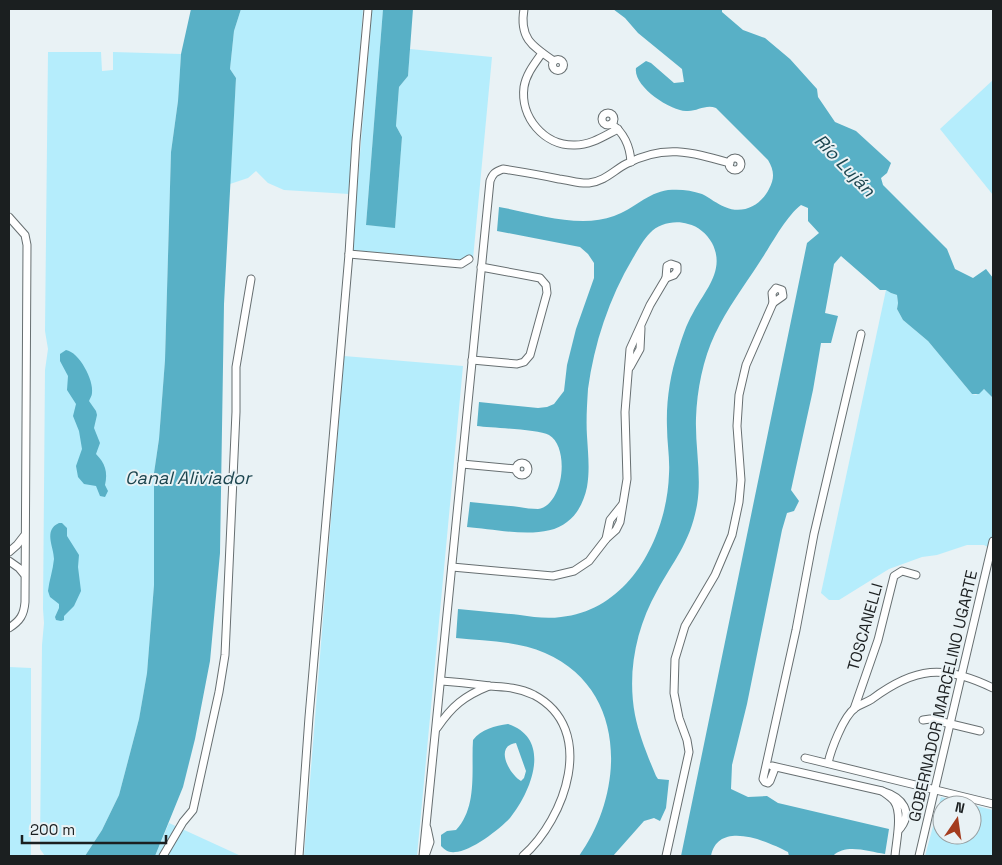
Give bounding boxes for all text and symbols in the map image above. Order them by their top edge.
water label: Río Luján [810,129,881,202]
water label: Canal Aliviador [125,466,253,489]
street label: GOBERNADOR MARCELINO UGARTE [905,568,981,824]
street label: TOSCANELLI [842,581,888,673]
north arrow [932,795,982,845]
scale bar [22,812,166,844]
text: 200 m [30,820,75,839]

